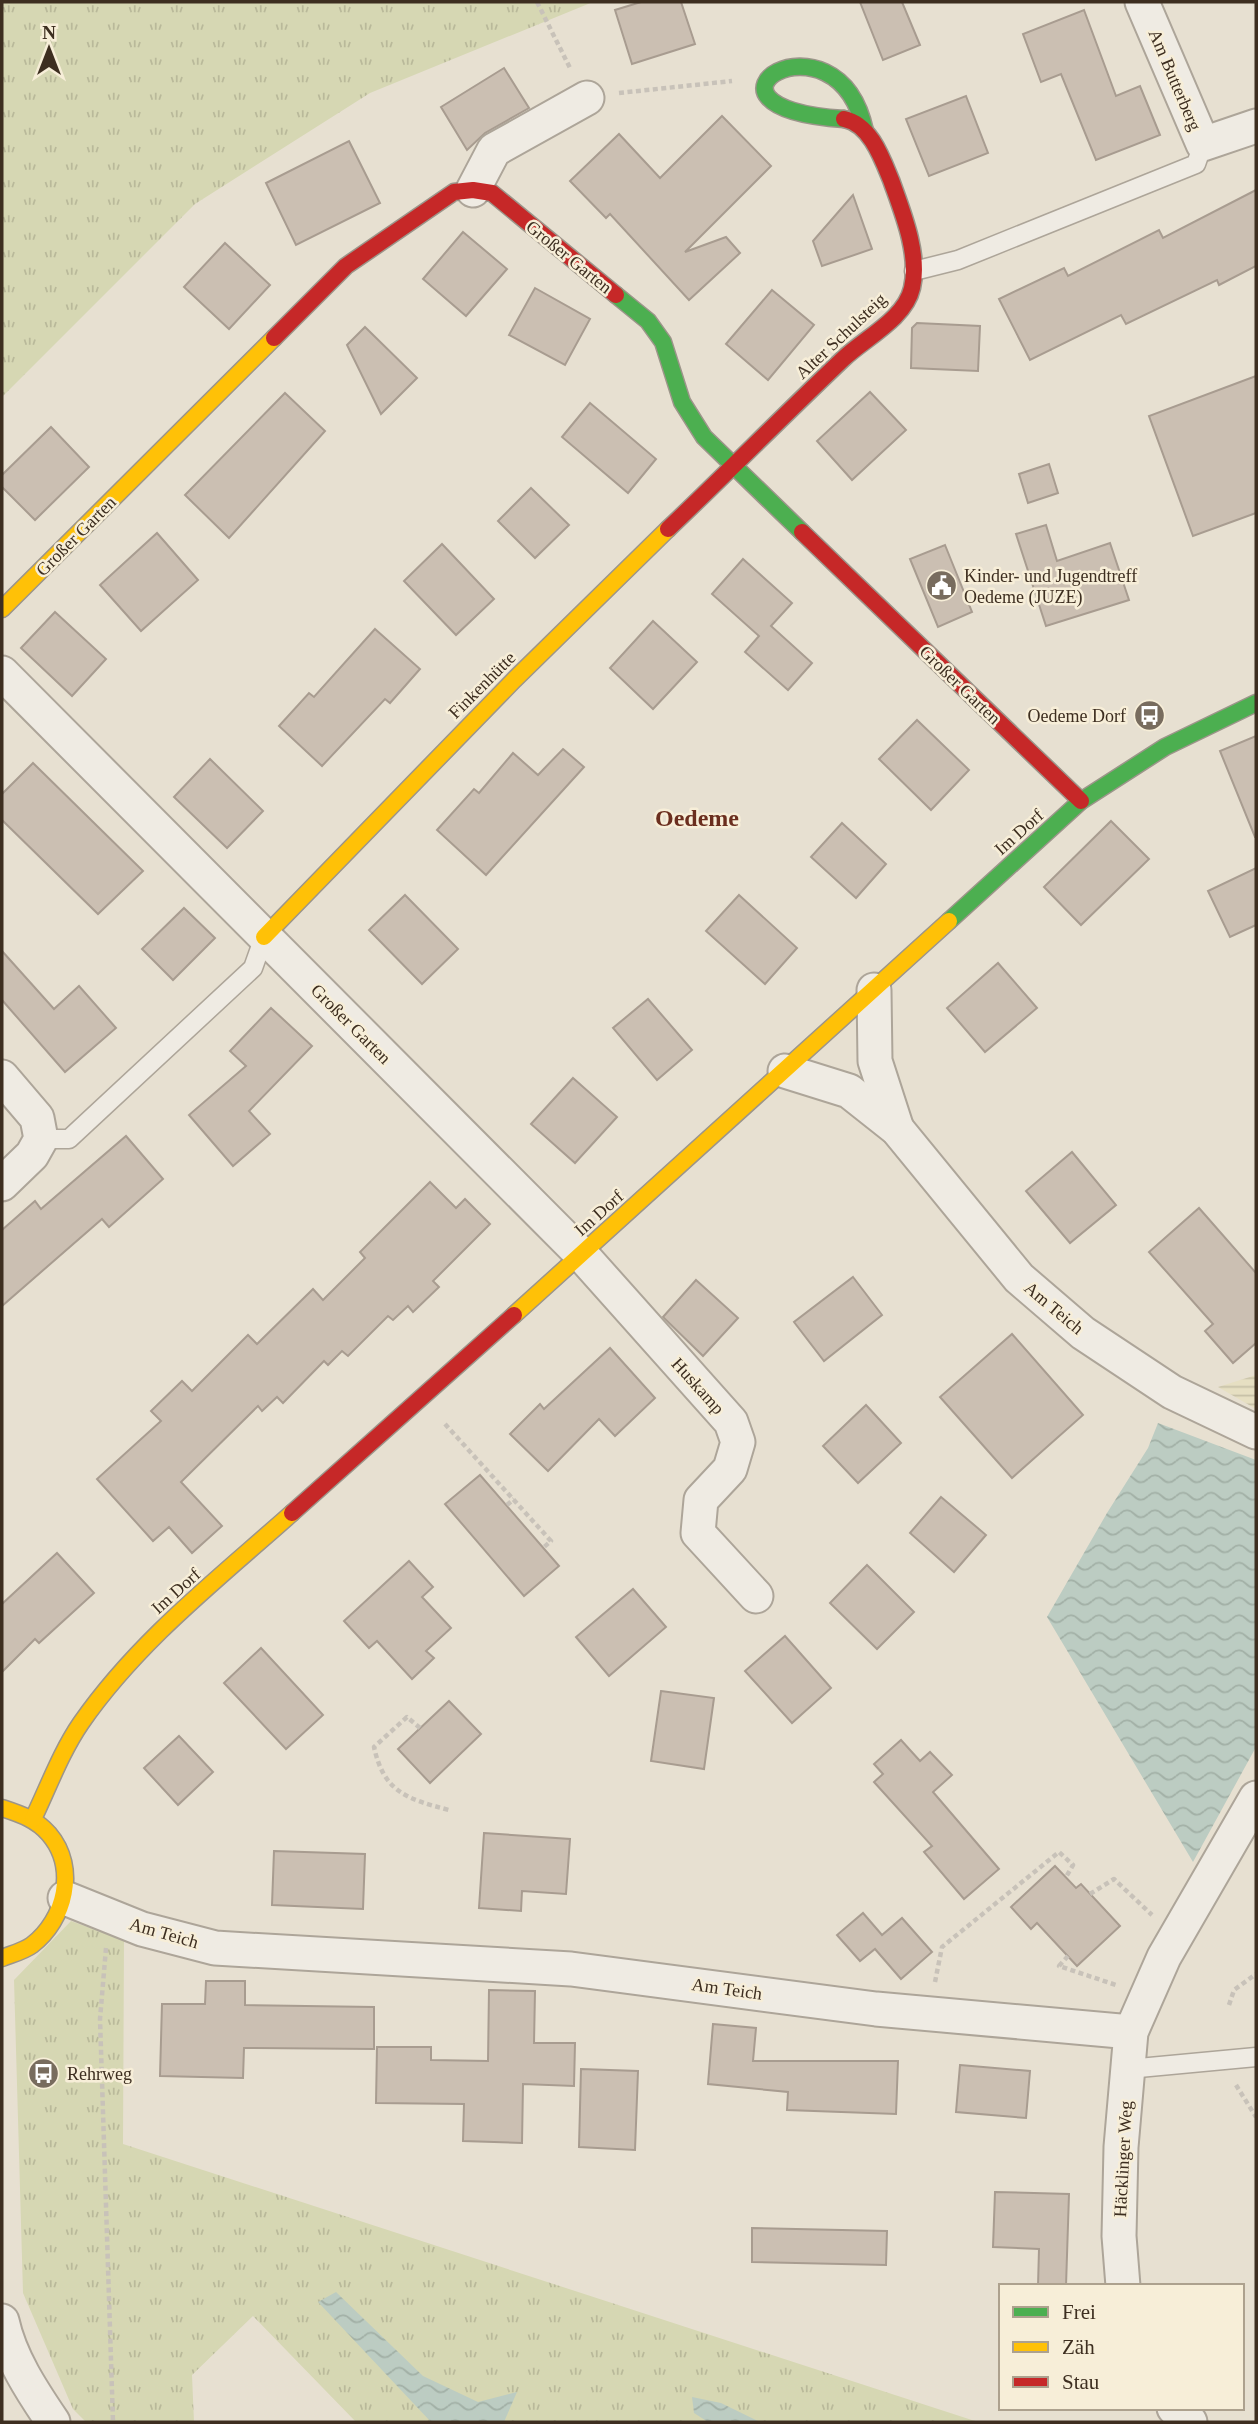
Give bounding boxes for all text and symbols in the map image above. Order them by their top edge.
north arrow [14,14,84,84]
text: N [42,22,56,43]
street label: Am Butterberg [1145,26,1205,134]
street label: Großer Garten [522,216,616,298]
street label: Alter Schulsteig [792,289,890,383]
street label: Großer Garten [32,492,120,580]
place label: Kinder- und Jugendtreff Oedeme (JUZE) [964,566,1137,608]
public building icon: Kinder- und Jugendtreff Oedeme (JUZE) [924,569,958,603]
street label: Großer Garten [915,642,1005,728]
street label: Finkenhütte [445,648,519,722]
bus stop icon: Oedeme Dorf [1132,699,1166,733]
place label: Oedeme Dorf [1028,706,1126,726]
district label: Oedeme [655,805,739,831]
street label: Im Dorf [991,805,1047,859]
street label: Großer Garten [307,980,395,1068]
street label: Im Dorf [571,1186,627,1240]
street label: Am Teich [1020,1278,1088,1338]
street label: Huskamp [667,1354,729,1418]
street label: Im Dorf [148,1564,204,1618]
street label: Am Teich [127,1914,201,1952]
street label: Am Teich [691,1974,763,2004]
bus stop icon: Rehrweg [27,2057,61,2091]
place label: Rehrweg [67,2064,132,2084]
street label: Häcklinger Weg [1110,2100,1136,2218]
legend [999,2284,1244,2410]
text: Frei [1062,2300,1096,2324]
text: Zäh [1062,2335,1095,2359]
text: Stau [1062,2370,1100,2394]

